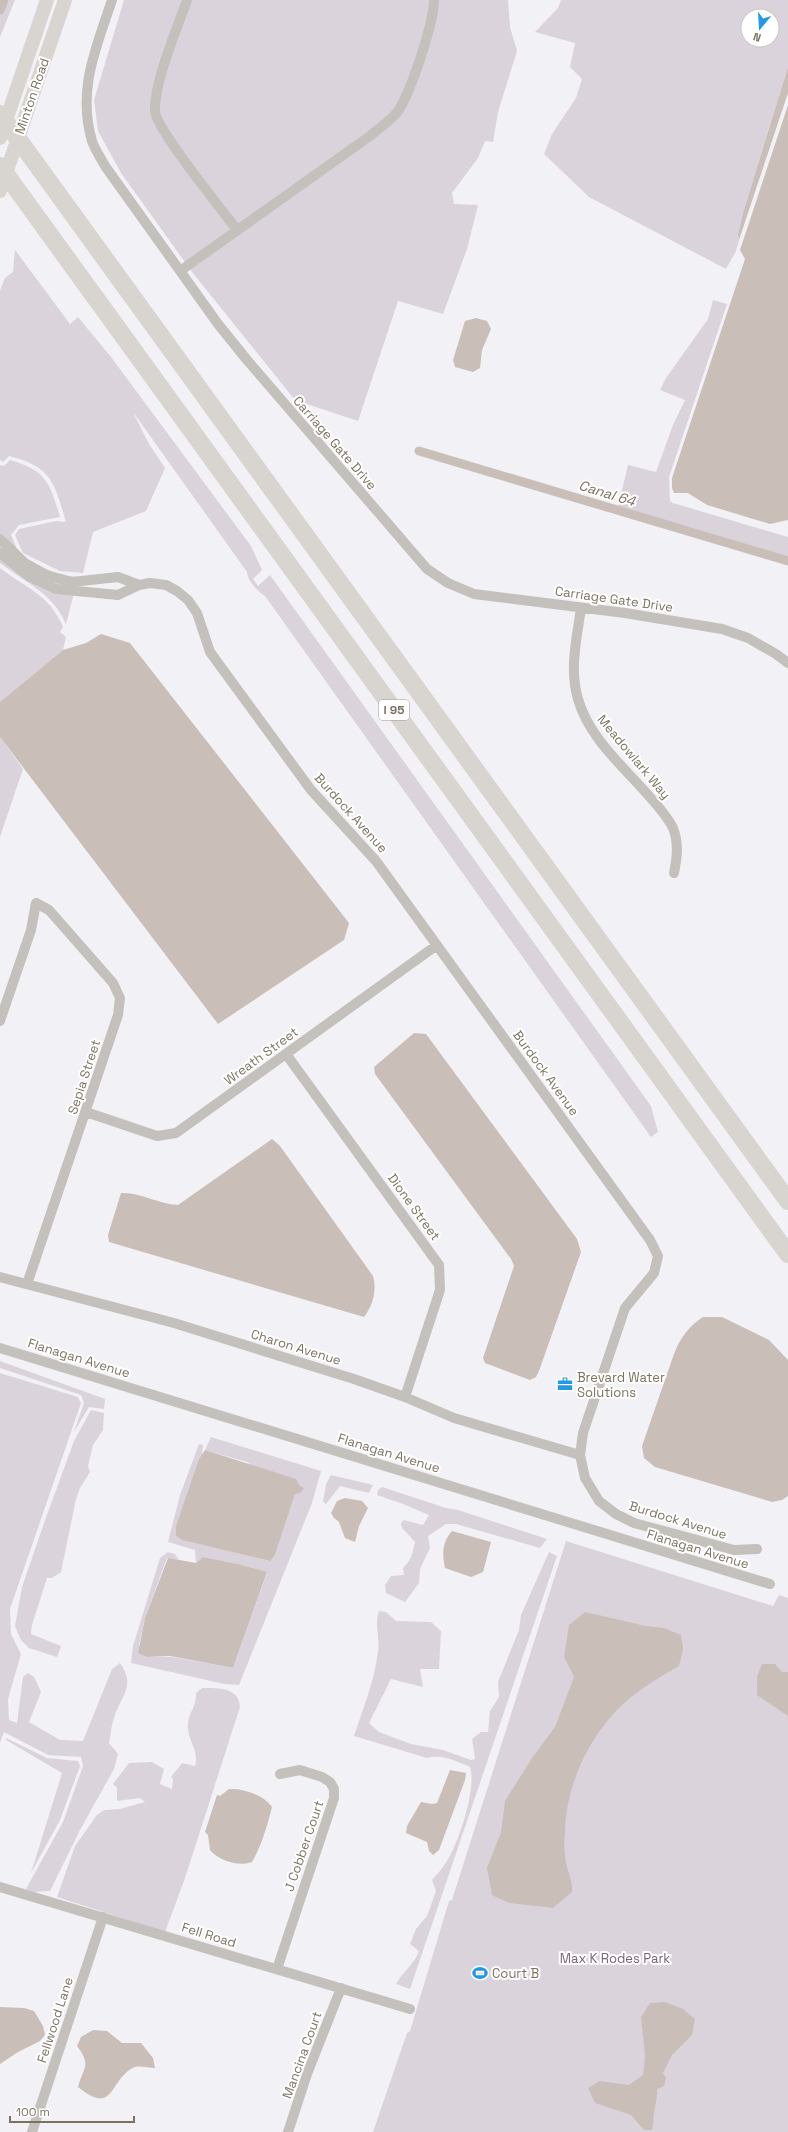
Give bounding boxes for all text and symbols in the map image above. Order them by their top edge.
north arrow [740,8,780,48]
text: N [751,30,763,45]
street label: Minton Road [11,56,53,136]
street label: Carriage Gate Drive [290,392,380,494]
water label: Canal 64 [577,476,639,510]
street label: Carriage Gate Drive [554,582,674,616]
road number: I 95 [379,700,409,720]
street label: Meadowlark Way [594,711,674,803]
street label: Burdock Avenue [311,770,391,856]
street label: Wreath Street [220,1023,302,1089]
street label: Burdock Avenue [509,1027,583,1119]
street label: Sepia Street [64,1037,104,1117]
street label: Dione Street [384,1170,444,1244]
street label: Charon Avenue [249,1325,343,1369]
street label: Flanagan Avenue [26,1334,132,1382]
place label: Brevard Water Solutions [577,1369,665,1401]
office icon: Brevard Water Solutions [556,1375,574,1393]
street label: Flanagan Avenue [336,1429,442,1477]
street label: Burdock Avenue [627,1497,729,1543]
street label: Flanagan Avenue [645,1525,751,1573]
street label: J Cobber Court [280,1798,328,1894]
street label: Fell Road [180,1919,238,1951]
park label: Max K Rodes Park [560,1950,670,1967]
sports icon: Court B [471,1964,489,1982]
place label: Court B [492,1965,539,1982]
street label: Fellwood Lane [33,1975,77,2065]
street label: Mancina Court [278,2009,326,2101]
scale bar [10,2098,134,2124]
text: 100 m [16,2104,50,2120]

